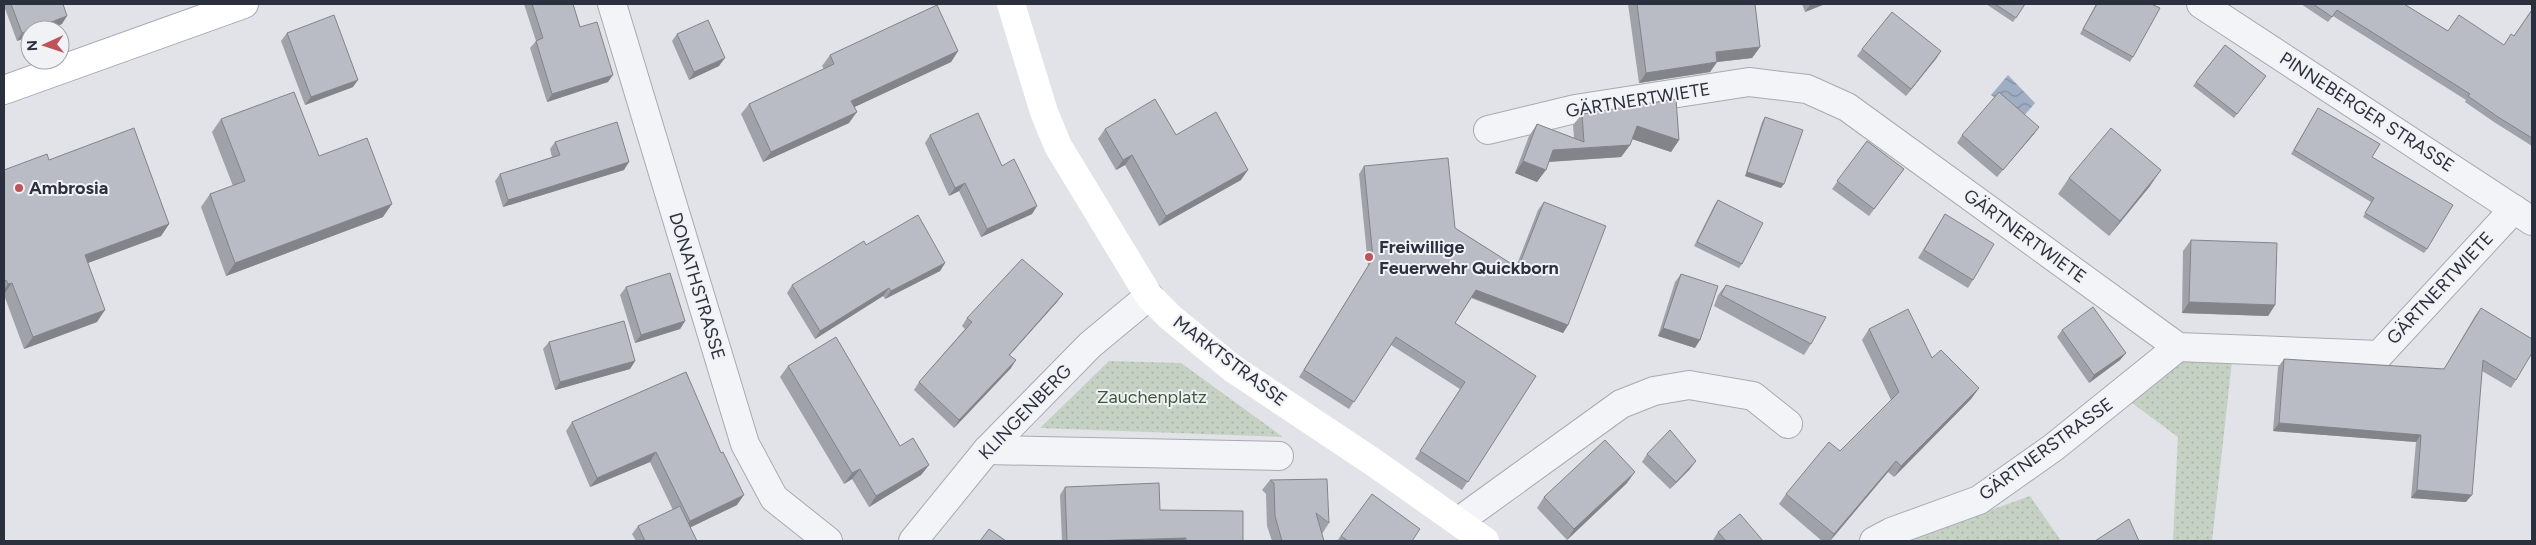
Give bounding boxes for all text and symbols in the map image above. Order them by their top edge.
north arrow [20,20,70,70]
text: N [24,40,41,52]
street label: PINNEBERGER STRASSE [2275,47,2459,177]
street label: GÄRTNERTWIETE [1564,78,1712,122]
place label: Ambrosia [29,177,108,199]
marker: Ambrosia [13,182,25,194]
street label: GÄRTNERTWIETE [1959,184,2091,288]
street label: DONATHSTRASSE [664,210,730,362]
street label: GÄRTNERTWIETE [2382,227,2498,349]
place label: Freiwillige Feuerwehr Quickborn [1379,236,1559,279]
marker: Freiwillige Feuerwehr Quickborn [1363,251,1375,263]
street label: MARKTSTRASSE [1169,311,1291,411]
street label: KLINGENBERG [974,360,1076,464]
park label: Zauchenplatz [1097,386,1207,408]
street label: GÄRTNERSTRASSE [1975,393,2117,505]

